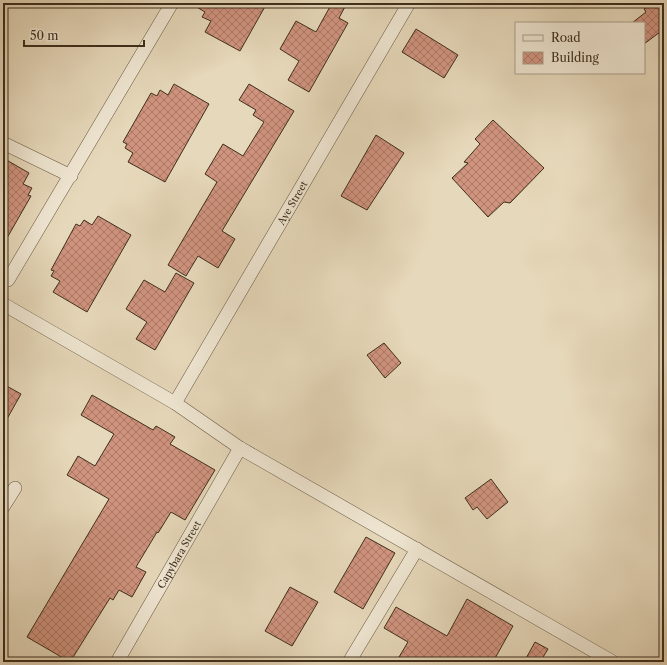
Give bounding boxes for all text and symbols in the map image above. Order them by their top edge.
scale bar [24,22,144,48]
legend [515,22,645,74]
text: 50 m [30,28,59,43]
text: Road [551,30,581,45]
text: Building [551,50,599,65]
street label: Aye Street [274,178,310,228]
street label: Capybara Street [154,518,204,591]

